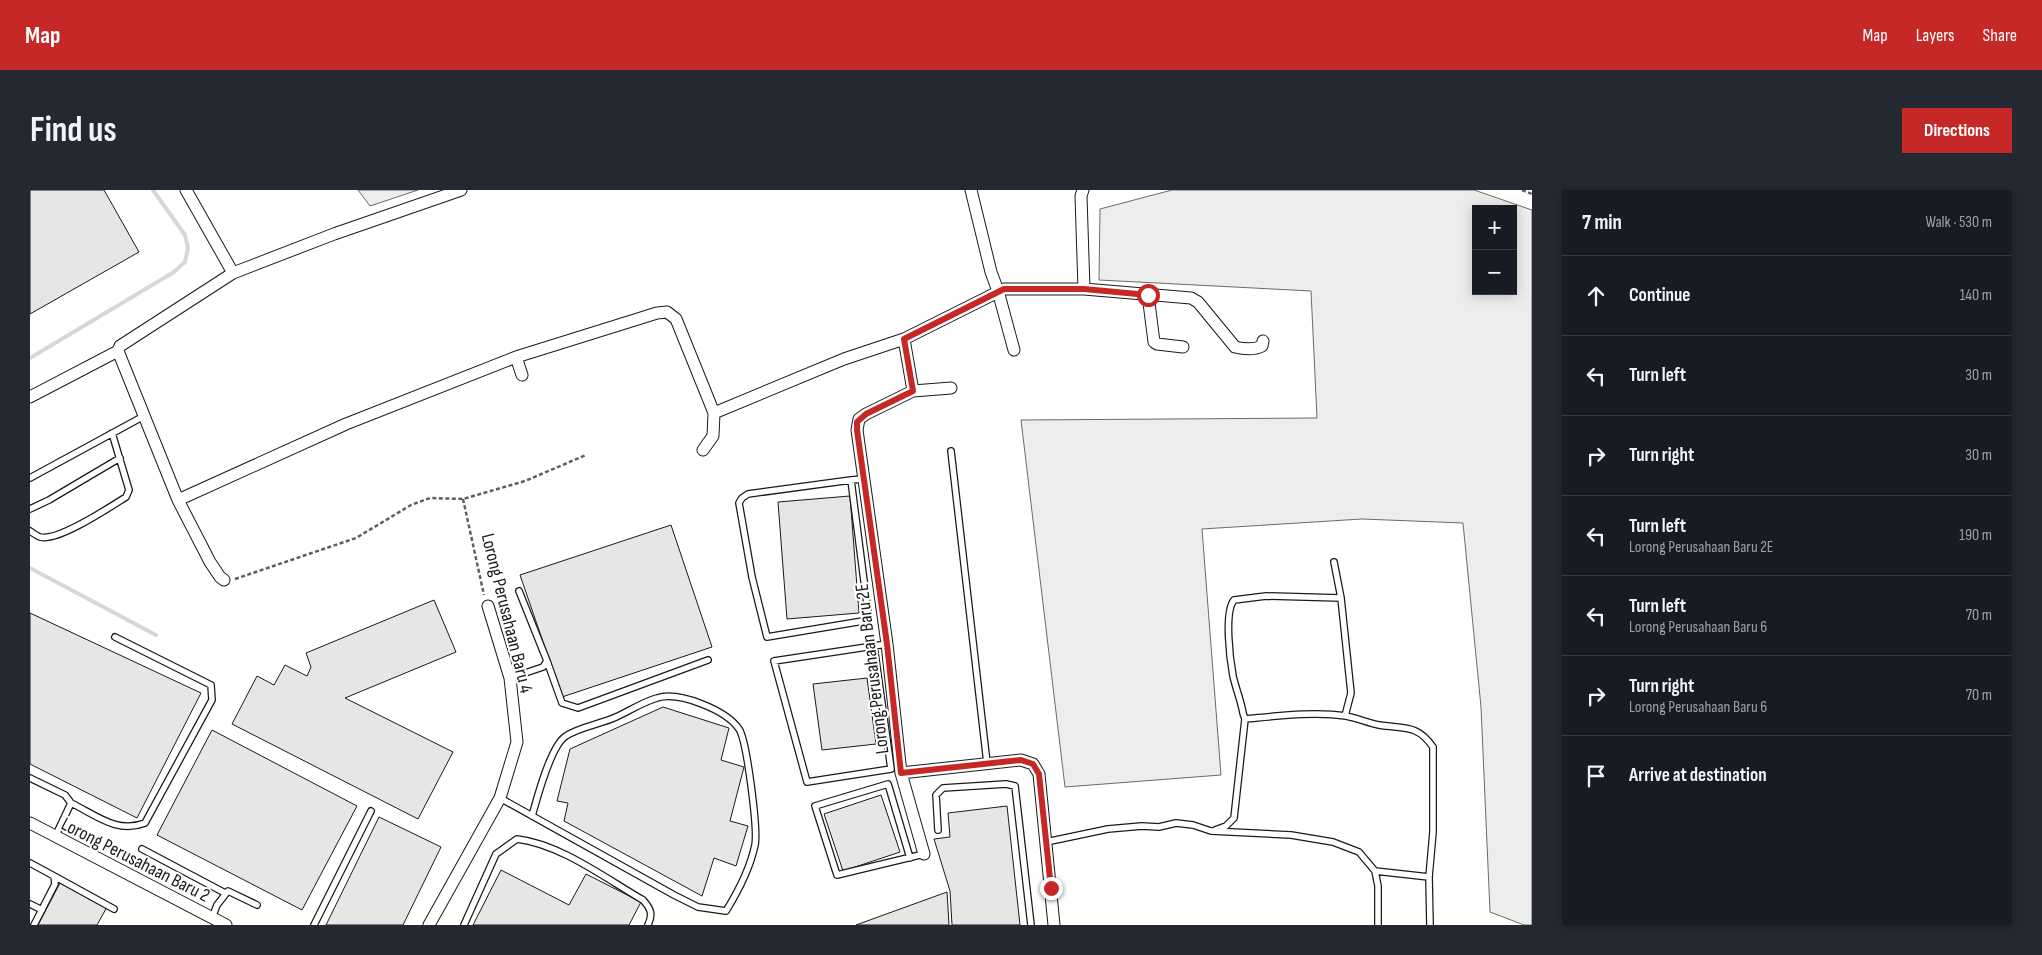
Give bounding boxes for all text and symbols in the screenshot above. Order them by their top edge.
text: Map [25,21,60,50]
text: Map [1863,25,1888,46]
text: Layers [1916,25,1955,46]
text: Share [1983,25,2017,46]
button: Directions [1902,108,2012,153]
text: Find us [30,109,117,152]
map controls [1472,205,1517,295]
button: + [1472,205,1517,250]
text: 7 min [1582,210,1622,235]
text: Walk · 530 m [1925,213,1992,232]
button: − [1472,250,1517,295]
icon: ahead [1582,282,1610,310]
route start [1137,284,1160,307]
text: Continue [1629,284,1690,307]
text: 140 m [1960,286,1992,305]
icon: left [1582,362,1610,390]
text: Turn left [1629,364,1686,387]
text: 30 m [1965,366,1992,385]
icon: right [1582,442,1610,470]
text: Turn right [1629,444,1694,467]
text: 30 m [1965,446,1992,465]
text: Turn left [1629,515,1686,538]
icon: left [1582,522,1610,550]
text: 190 m [1959,526,1992,545]
street label: Lorong Perusahaan Baru 4 [476,531,538,696]
text: Lorong Perusahaan Baru 2E [1629,538,1773,557]
street label: Lorong Perusahaan Baru 2E [851,582,894,755]
text: Turn left [1629,595,1686,618]
icon: left [1582,602,1610,630]
text: 70 m [1966,606,1992,625]
text: Lorong Perusahaan Baru 6 [1629,618,1767,637]
text: Turn right [1629,675,1694,698]
icon: right [1582,682,1610,710]
text: 70 m [1966,686,1992,705]
text: Lorong Perusahaan Baru 6 [1629,698,1767,717]
icon: arrive [1582,762,1610,790]
text: Arrive at destination [1629,764,1767,787]
street label: Lorong Perusahaan Baru 2 [57,813,213,908]
route end [1040,877,1063,900]

